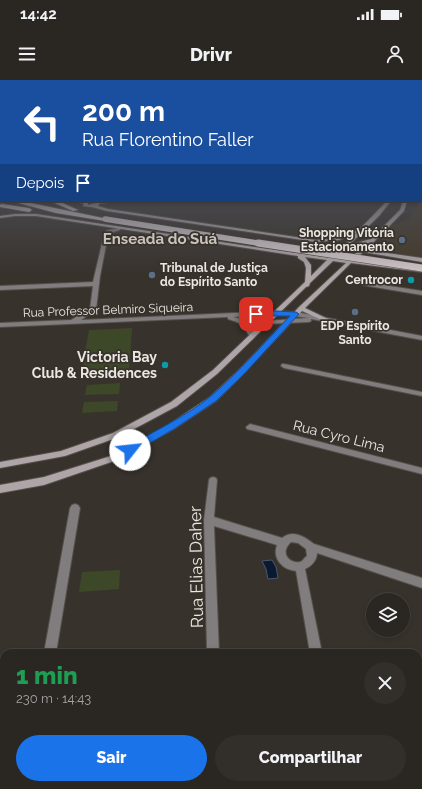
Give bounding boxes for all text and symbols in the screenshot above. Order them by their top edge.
text: 14:42 [20,5,57,23]
icon: menu [16,43,38,65]
icon: person [384,43,406,65]
text: Drivr [190,44,232,65]
text: 200 m [82,95,165,128]
icon: left [16,96,68,148]
text: Rua Florentino Faller [82,129,254,150]
icon: arrive [72,172,94,194]
text: Depois [16,174,64,192]
place label: Shopping Vitória Estacionamento [299,226,394,254]
district label: Enseada do Suá [103,230,218,248]
marker: Shopping Vitória Estacionamento [397,235,407,245]
place label: Tribunal de Justiça do Espírito Santo [160,261,268,289]
marker: Tribunal de Justiça do Espírito Santo [147,270,157,280]
place label: Centrocor [345,273,403,287]
marker: Centrocor [406,275,416,285]
pin [239,297,273,331]
street label: Rua Professor Belmiro Siqueira [23,300,193,320]
icon: arrive [245,303,267,325]
marker: EDP Espírito Santo [350,307,360,317]
place label: EDP Espírito Santo [320,319,390,347]
place label: Victoria Bay Club & Residences [32,349,157,381]
marker: Victoria Bay Club & Residences [160,360,170,370]
street label: Rua Cyro Lima [291,417,387,455]
position arrow [109,429,151,471]
street label: Rua Elias Daher [185,506,207,628]
map controls [366,593,410,637]
button: layers [366,593,410,637]
text: 1 min [16,661,78,690]
button: close [364,662,406,704]
text: 230 m · 14:43 [16,691,91,706]
button: Sair [16,735,207,781]
button: Compartilhar [215,735,406,781]

